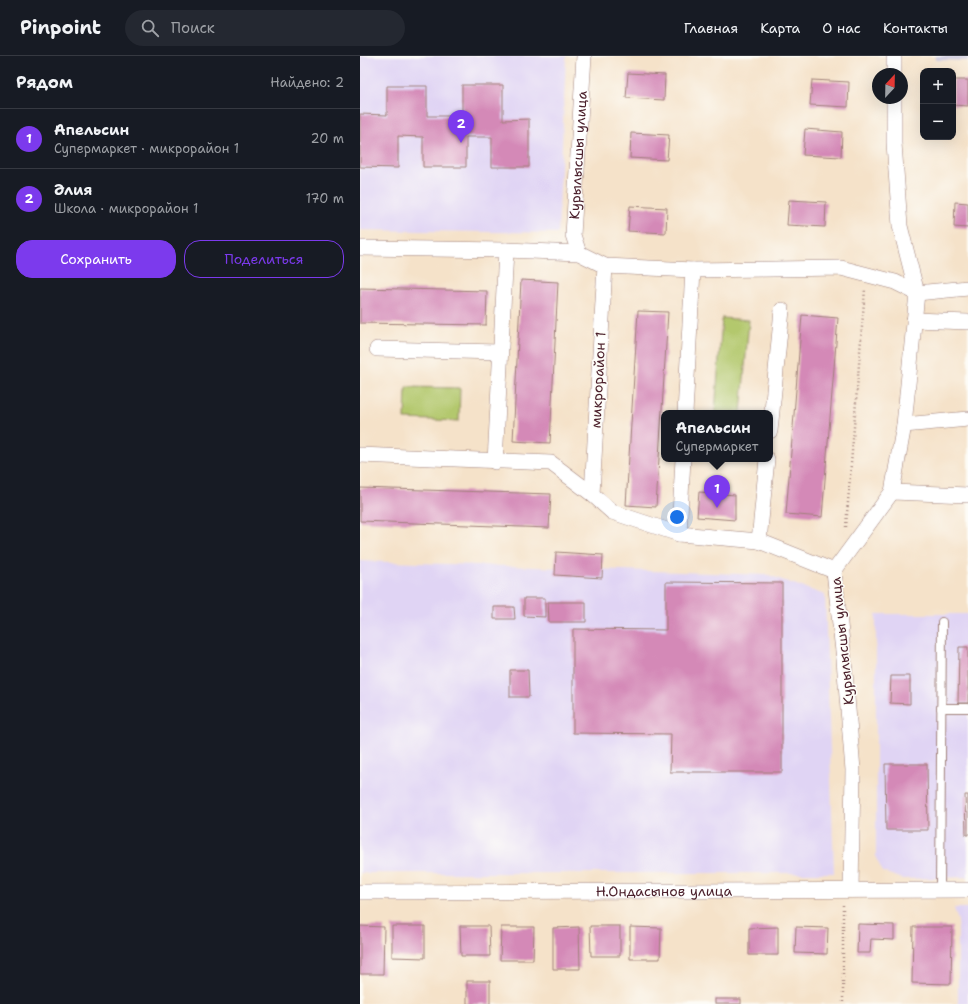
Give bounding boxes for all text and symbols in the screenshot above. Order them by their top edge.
search box [125,10,405,46]
text: Pinpoint [20,15,101,40]
icon: search [139,17,161,39]
text: Поиск [171,18,215,38]
text: Главная [684,19,738,37]
text: Карта [760,19,800,37]
text: О нас [822,19,861,37]
text: Контакты [883,19,948,37]
north arrow [872,68,908,104]
map controls [920,68,956,140]
button: + [920,68,956,104]
text: Рядом [16,71,73,93]
text: Найдено: 2 [270,74,344,91]
street label: Курылысшы улица [565,90,591,220]
button: − [920,104,956,140]
pin: 2 [448,110,474,143]
text: Апельсин [54,120,129,140]
text: 1 [26,130,32,147]
text: 20 m [311,130,344,147]
text: Супермаркет · микрорайон 1 [54,140,239,157]
text: Әлия [54,180,92,200]
text: 2 [24,190,34,207]
text: 170 m [306,190,344,207]
text: Школа · микрорайон 1 [54,200,198,217]
button: Сохранить [16,240,176,278]
button: Поделиться [184,240,344,278]
street label: микрорайон 1 [586,331,610,429]
popup [661,410,773,462]
text: Апельсин [676,418,751,438]
text: Супермаркет [676,438,758,455]
pin: 1 [704,475,730,508]
your location [667,507,687,527]
street label: Курылысшы улица [826,576,858,706]
street label: Н.Ондасынов улица [596,882,733,900]

